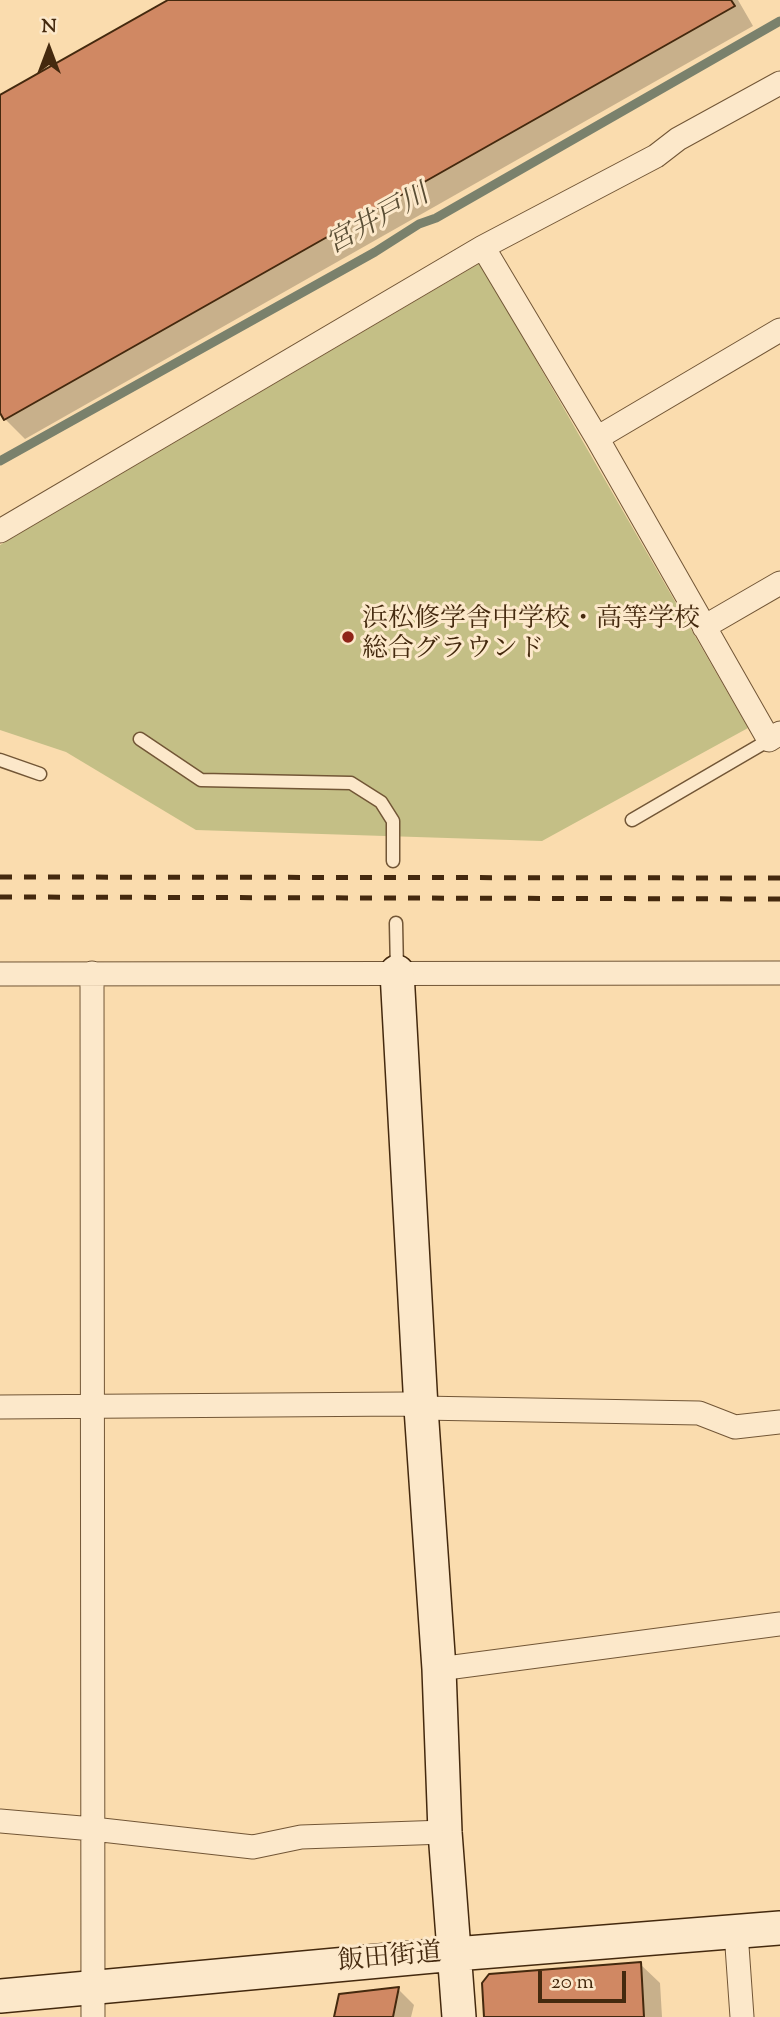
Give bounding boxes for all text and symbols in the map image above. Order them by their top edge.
north arrow [14,14,84,84]
text: N [41,14,57,41]
water label: 宮井戸川 [322,180,436,264]
place label: 浜松修学舎中学校・高等学校 総合グラウンド [362,606,700,668]
marker: 浜松修学舎中学校・高等学校 総合グラウンド [340,629,356,645]
street label: 飯田街道 [337,1940,443,1980]
scale bar [542,1958,630,2002]
text: 20 m [551,1968,594,1998]

